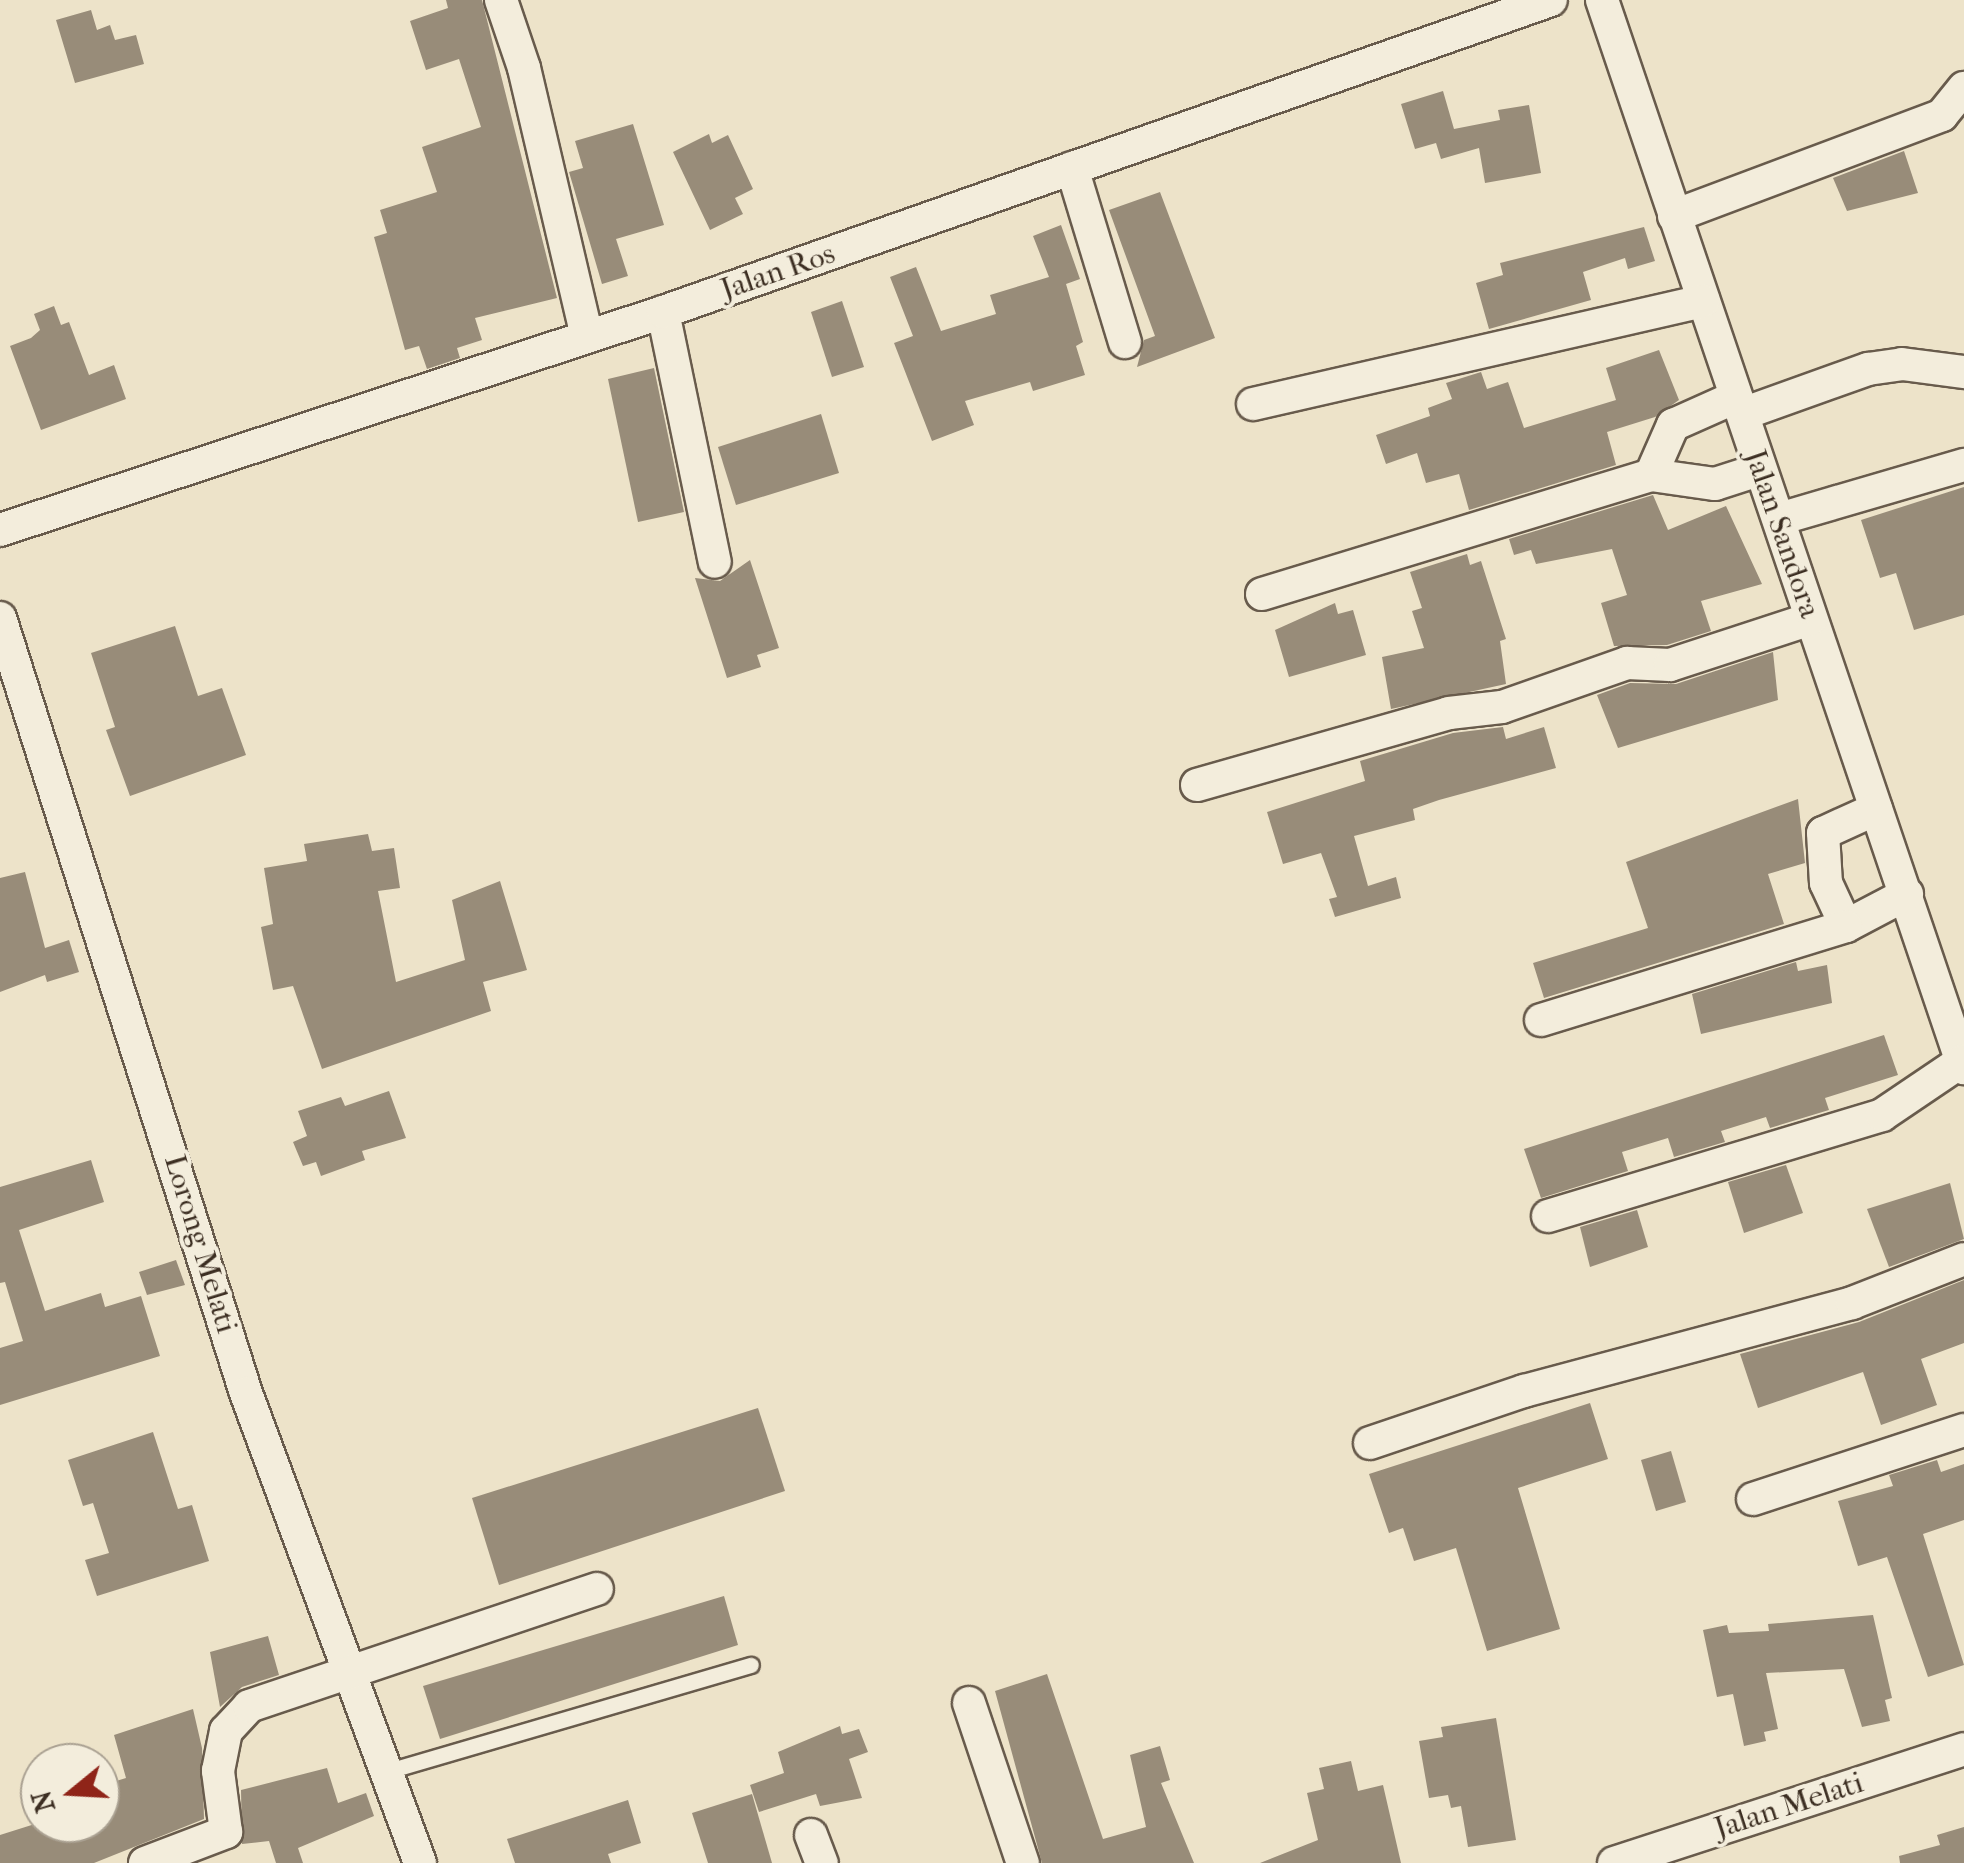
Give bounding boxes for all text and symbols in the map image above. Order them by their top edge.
street label: Jalan Ros [716,236,840,308]
street label: Jalan Sandora [1736,445,1828,623]
street label: Lorong Melati [156,1151,244,1337]
north arrow [20,1743,120,1843]
street label: Jalan Melati [1710,1765,1868,1847]
text: N [24,1787,62,1817]

